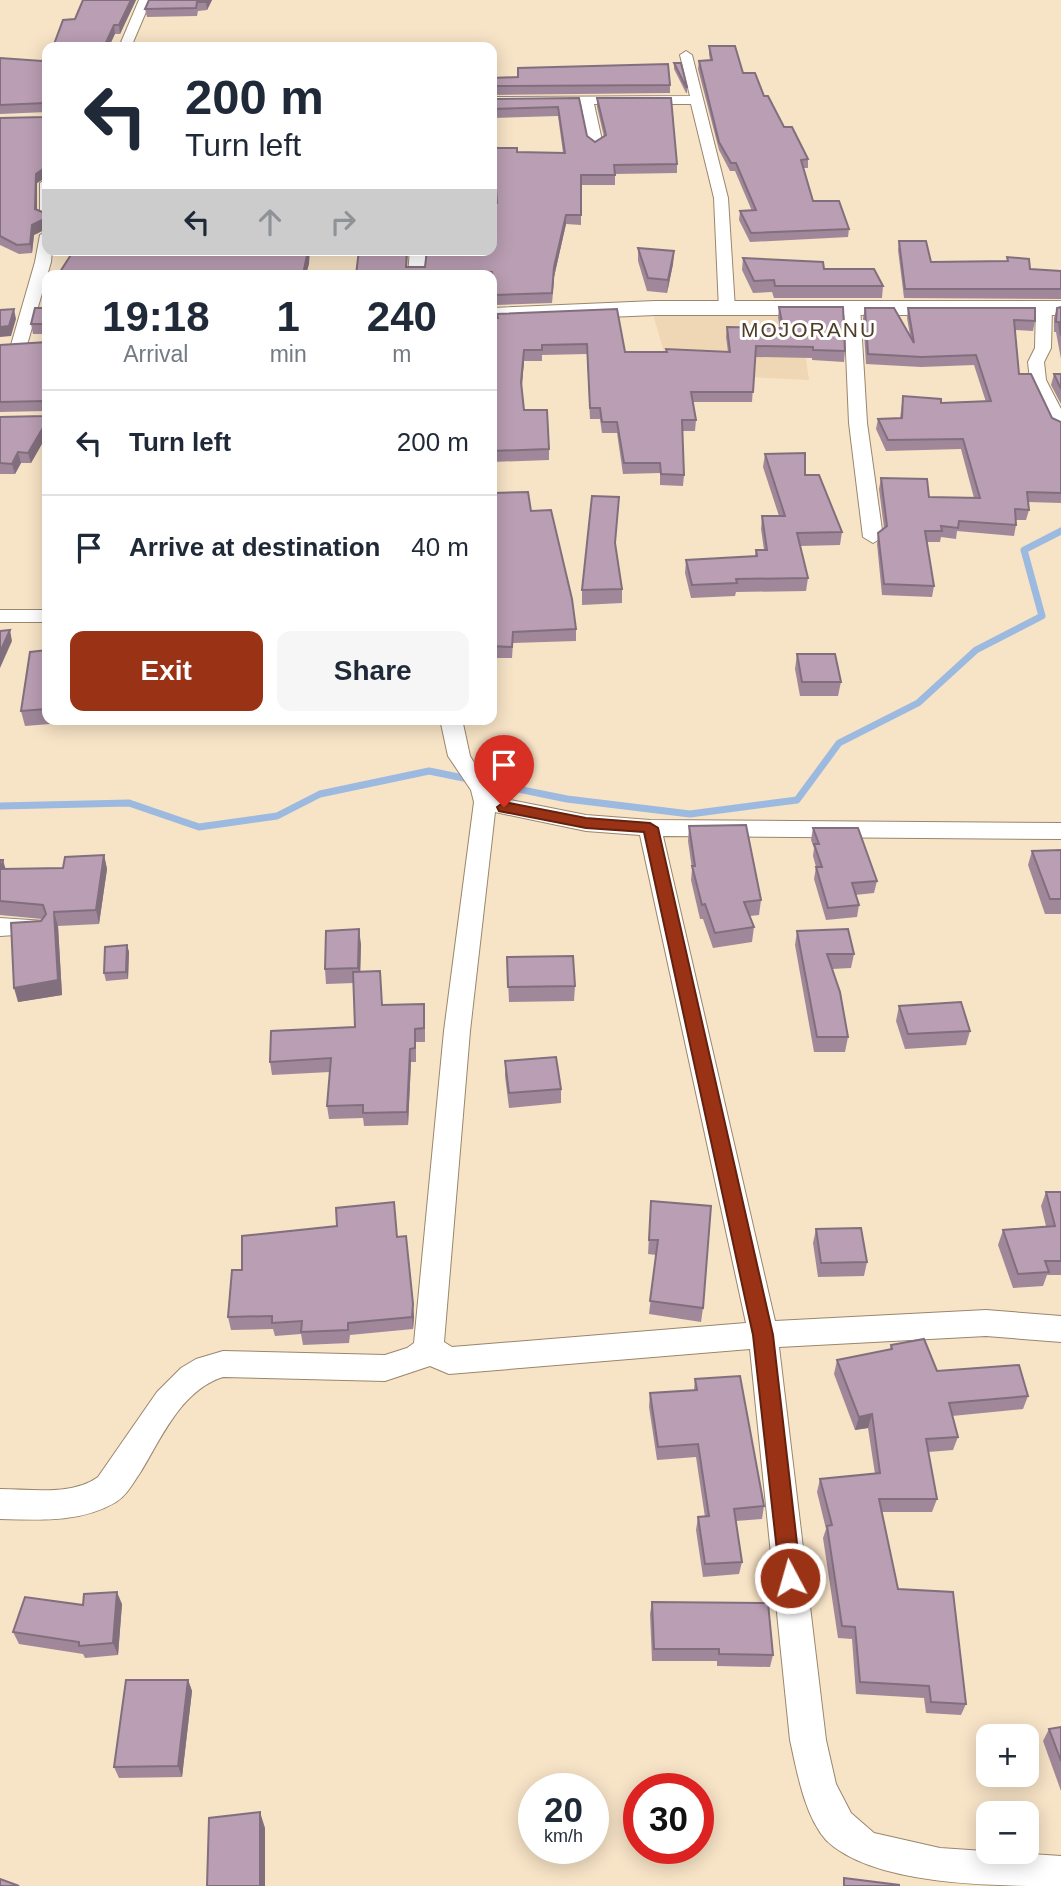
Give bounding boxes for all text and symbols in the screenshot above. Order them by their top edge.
icon: left [70,70,161,161]
text: 200 m [185,70,324,124]
text: Turn left [185,127,301,163]
icon: left [178,203,216,241]
icon: ahead [251,203,289,241]
icon: right [324,203,362,241]
text: 19:18 [102,293,210,340]
text: 1 [276,293,300,340]
text: 240 [367,293,437,340]
district label: MOJORANU [741,318,877,341]
text: Arrival [123,341,188,367]
text: min [270,341,307,367]
text: m [392,341,411,367]
icon: left [70,424,108,462]
text: Turn left [129,427,231,457]
text: 200 m [397,427,469,457]
icon: arrive [70,529,108,567]
text: Arrive at destination [129,532,380,562]
text: 40 m [411,532,469,562]
button: Exit [70,631,263,711]
button: Share [277,631,469,711]
pin [474,735,534,807]
icon: arrive [485,746,523,784]
position arrow [753,1541,827,1615]
map controls [976,1724,1039,1864]
button: + [976,1724,1039,1787]
speed limit sign: 30 [623,1773,714,1864]
text: 20 [544,1790,583,1829]
button: − [976,1801,1039,1864]
text: km/h [544,1826,583,1846]

